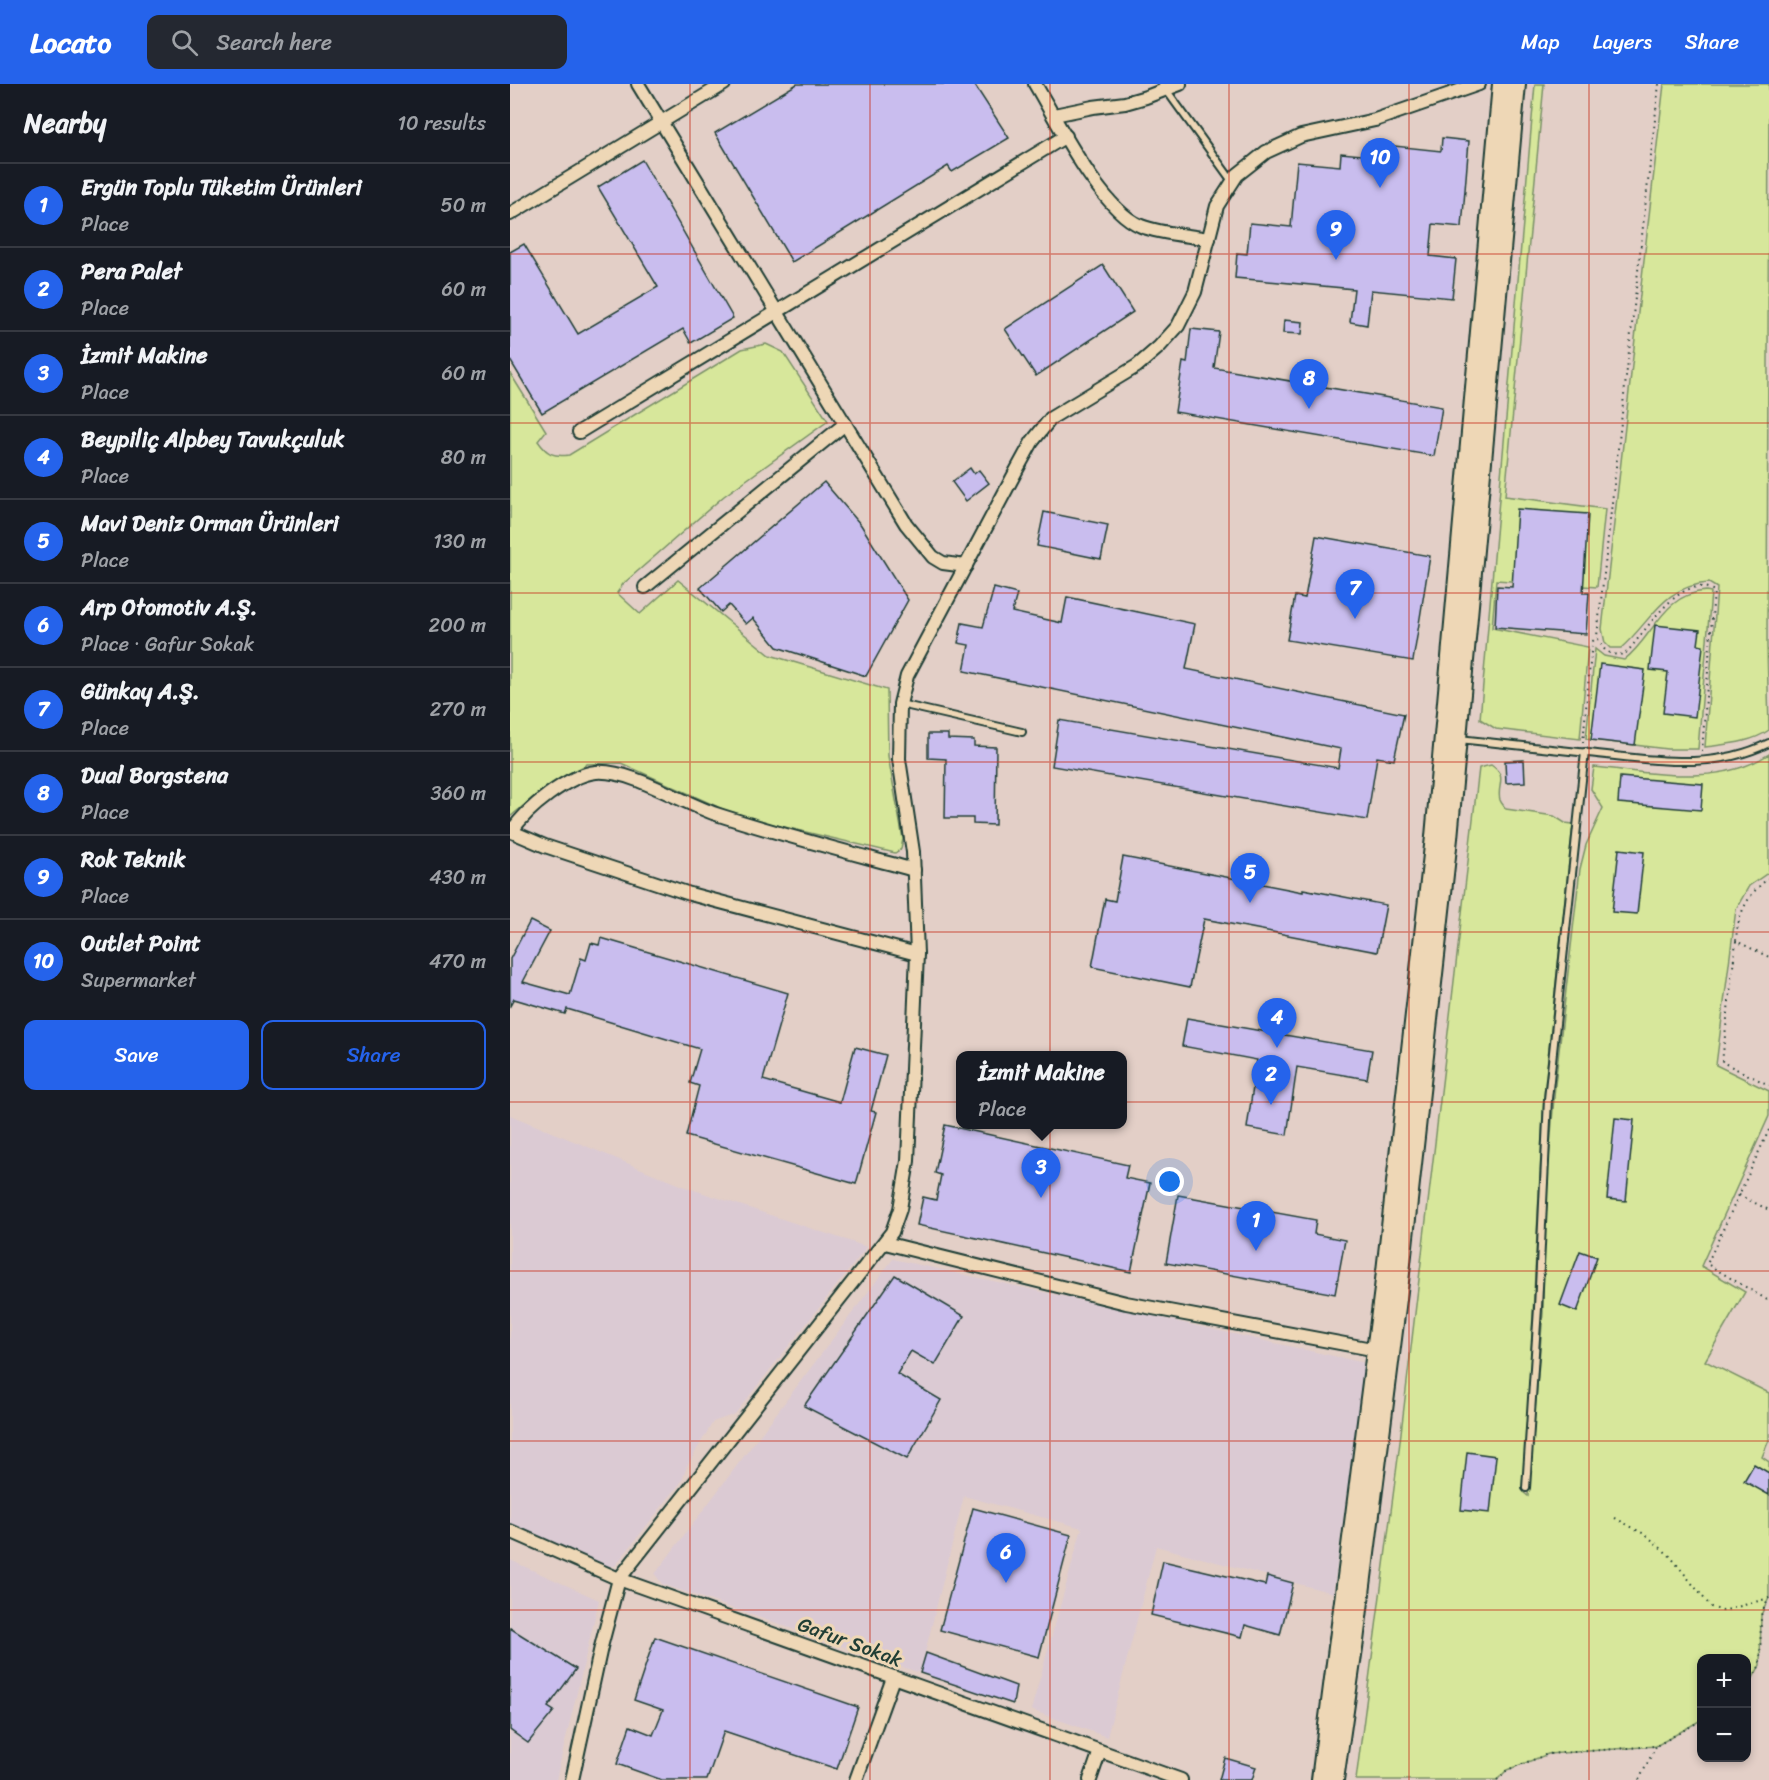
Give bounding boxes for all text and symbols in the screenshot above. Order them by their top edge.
search box [147,15,567,69]
text: Locato [30,18,111,67]
text: Search here [216,23,332,62]
text: Map [1521,23,1560,61]
text: Layers [1593,23,1652,61]
text: Share [1685,23,1739,61]
icon: search [168,26,201,59]
text: Nearby [24,100,106,146]
text: 10 results [398,106,486,141]
pin: 10 [1360,138,1400,188]
text: Ergün Toplu Tüketim Ürünleri [81,168,362,207]
text: 1 [39,188,48,223]
text: 50 m [441,188,486,223]
text: Place [81,207,129,242]
pin: 9 [1316,210,1356,260]
text: Pera Palet [81,252,182,291]
text: 2 [38,272,49,307]
text: 60 m [441,272,486,307]
text: Place [81,291,129,326]
text: İzmit Makine [81,336,208,375]
text: 3 [38,356,49,391]
text: 60 m [441,356,486,391]
pin: 8 [1290,360,1328,409]
text: Place [81,375,129,410]
text: Beypiliç Alpbey Tavukçuluk [81,420,344,459]
text: 4 [37,440,50,475]
text: 80 m [441,440,486,475]
text: Place [81,459,129,494]
text: Mavi Deniz Orman Ürünleri [81,504,339,543]
text: 5 [37,524,50,559]
text: 130 m [433,524,486,559]
text: Place [81,543,129,578]
pin: 7 [1336,570,1374,619]
text: Arp Otomotiv A.Ş. [81,588,257,627]
text: 6 [38,608,49,643]
text: 200 m [429,608,486,643]
text: Place · Gafur Sokak [81,627,254,662]
text: Günkay A.Ş. [81,672,200,711]
text: 7 [38,692,49,727]
text: 270 m [430,692,486,727]
text: Place [81,711,129,746]
text: Dual Borgstena [81,756,228,795]
text: 8 [37,776,50,811]
text: 360 m [430,776,486,811]
text: Place [81,795,129,830]
text: Rok Teknik [81,840,185,879]
pin: 5 [1230,854,1270,903]
text: 9 [37,860,50,895]
text: 430 m [429,860,486,895]
text: Place [81,879,129,914]
text: Outlet Point [81,924,201,963]
text: 10 [33,944,54,979]
text: 470 m [429,944,486,979]
text: Supermarket [81,963,196,998]
pin: 4 [1258,998,1296,1048]
button: Save [24,1020,249,1090]
button: Share [261,1020,486,1090]
popup [956,1051,1127,1129]
text: İzmit Makine [978,1053,1105,1092]
pin: 2 [1252,1056,1290,1105]
text: Place [978,1092,1026,1127]
pin: 3 [1022,1148,1060,1198]
your location [1155,1167,1184,1196]
pin: 1 [1236,1202,1276,1251]
pin: 6 [986,1534,1026,1583]
street label: Gafur Sokak [793,1607,908,1677]
map controls [1697,1654,1751,1762]
button: + [1697,1654,1751,1708]
button: − [1697,1708,1751,1762]

